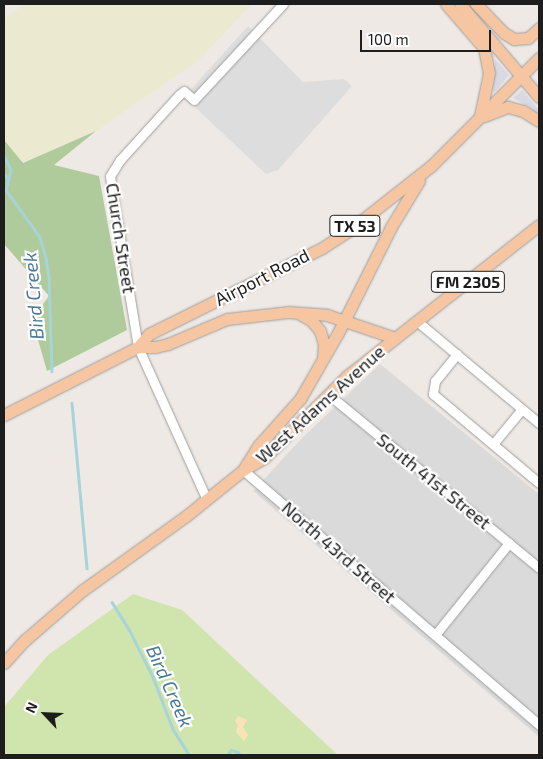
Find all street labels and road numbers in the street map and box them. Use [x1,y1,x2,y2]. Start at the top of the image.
street label: Church Street [102,181,140,295]
road number: TX 53 [329,212,381,240]
street label: Airport Road [211,244,313,310]
road number: FM 2305 [430,268,506,296]
street label: West Adams Avenue [251,340,389,468]
street label: South 41st Street [373,428,495,534]
street label: North 43rd Street [278,497,400,607]

